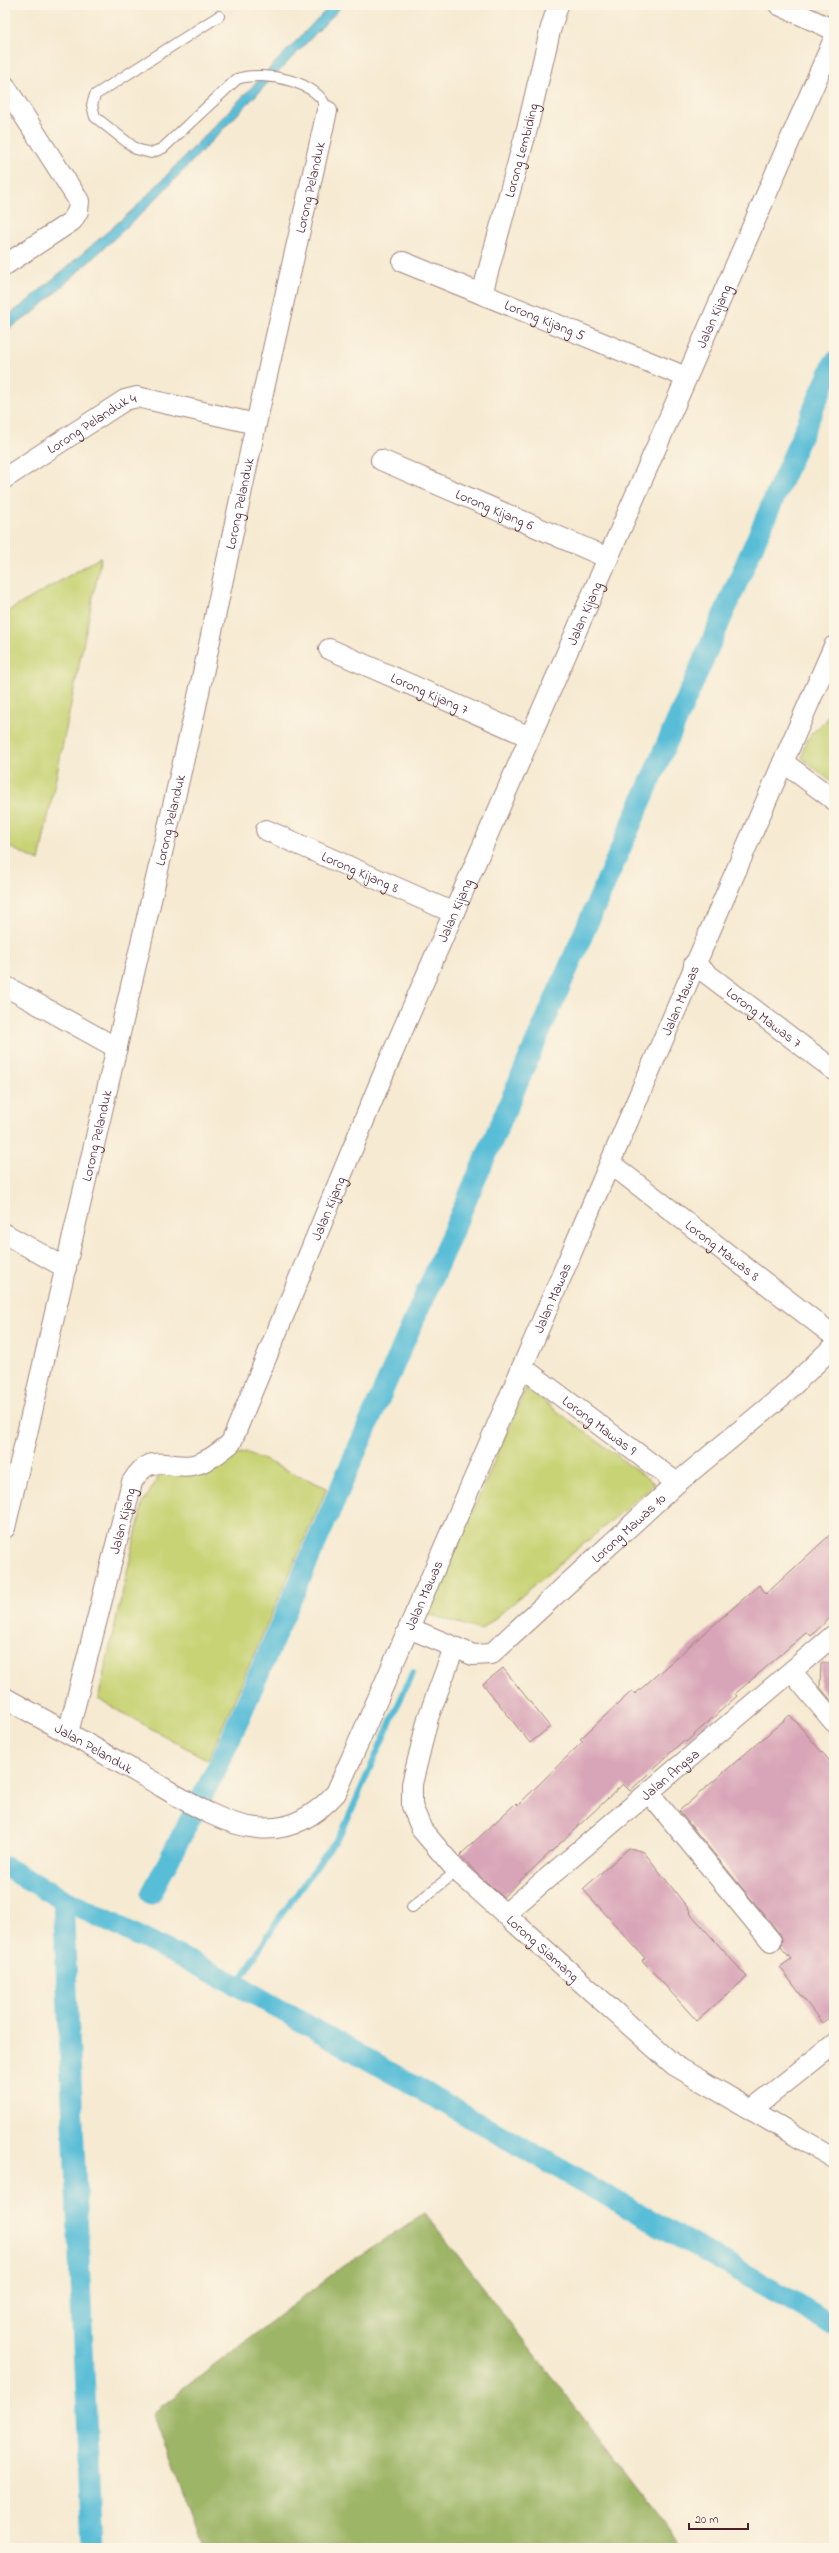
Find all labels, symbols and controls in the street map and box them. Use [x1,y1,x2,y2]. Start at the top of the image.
street label: Lorong Lembiding [500,101,546,200]
street label: Lorong Pelanduk [291,139,332,235]
street label: Jalan Kijang [692,281,739,352]
street label: Lorong Kijang 5 [501,295,588,347]
street label: Lorong Pelanduk 4 [43,389,139,460]
street label: Lorong Pelanduk [221,455,261,552]
street label: Lorong Kijang 6 [452,484,537,537]
street label: Jalan Kijang [562,579,610,649]
street label: Lorong Kijang 7 [387,668,472,721]
street label: Lorong Pelanduk [150,772,192,868]
street label: Lorong Kijang 8 [318,847,402,899]
street label: Jalan Kijang [433,876,480,946]
street label: Jalan Mawas [657,962,706,1039]
street label: Lorong Mawas 7 [721,983,806,1054]
street label: Lorong Pelanduk [77,1087,119,1184]
street label: Jalan Kijang [307,1174,353,1244]
street label: Lorong Mawas 8 [680,1216,764,1287]
street label: Jalan Mawas [529,1260,578,1337]
street label: Lorong Mawas 9 [557,1391,641,1462]
street label: Jalan Kijang [105,1486,143,1557]
street label: Lorong Mawas 10 [587,1489,671,1569]
street label: Jalan Mawas [400,1557,449,1634]
street label: Jalan Pelanduk [50,1719,137,1780]
street label: Jalan Angsa [637,1744,705,1807]
street label: Lorong Siamang [501,1911,583,1988]
scale bar [689,2505,748,2531]
text: 20 m [695,2511,718,2529]

